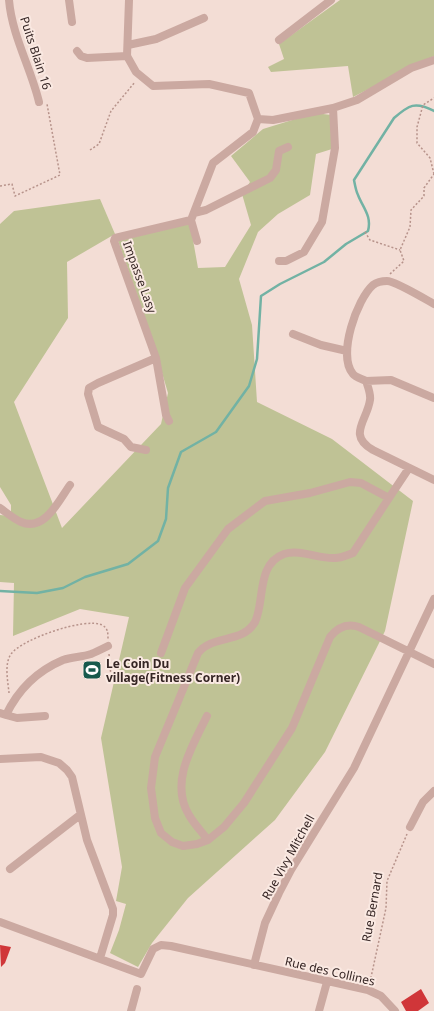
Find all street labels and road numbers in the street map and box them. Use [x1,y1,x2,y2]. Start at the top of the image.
street label: Puits Blain 16 [16,14,56,92]
street label: Impasse Lasy [119,239,161,316]
street label: Rue Vivy Mitchell [258,811,318,903]
street label: Rue Bernard [358,871,386,943]
street label: Rue des Collines [283,952,377,990]

